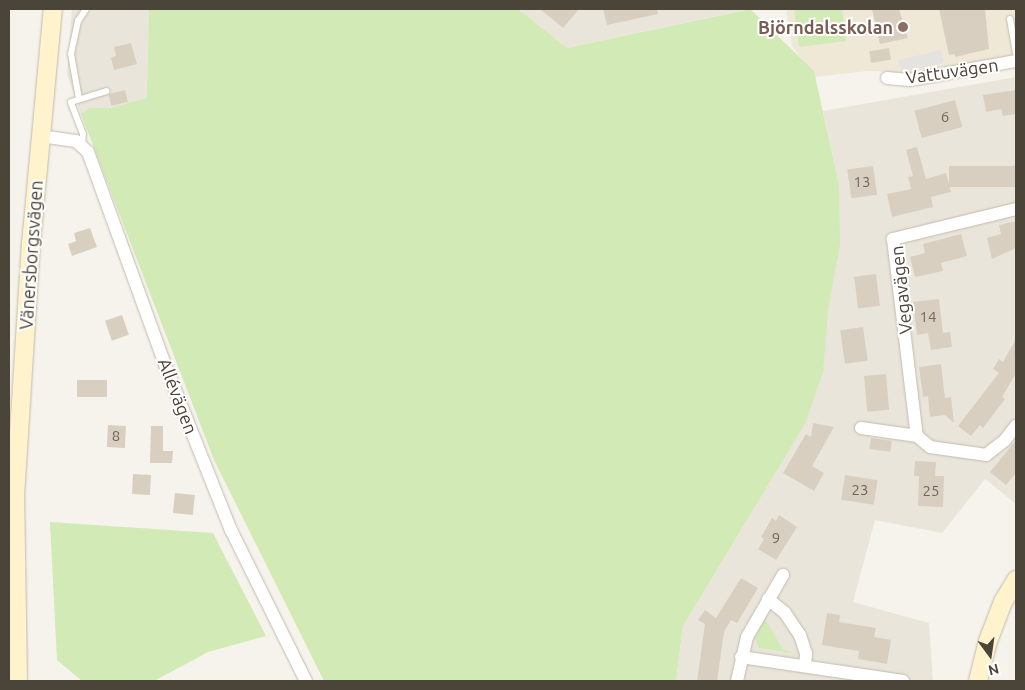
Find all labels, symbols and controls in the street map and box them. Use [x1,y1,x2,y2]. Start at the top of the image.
place label: Björndalsskolan [758,16,893,38]
marker: Björndalsskolan [897,21,909,33]
street label: Vattuvägen [904,54,1000,88]
house number: 6 [941,108,949,126]
house number: 13 [854,173,870,191]
street label: Vänersborgsvägen [15,180,47,330]
street label: Vegavägen [886,245,916,335]
house number: 14 [920,308,936,326]
street label: Allévägen [154,355,202,437]
house number: 8 [112,427,120,445]
house number: 23 [852,481,868,499]
house number: 25 [923,482,939,500]
house number: 9 [772,529,780,547]
north arrow [965,630,1015,680]
text: N [987,661,1001,679]

